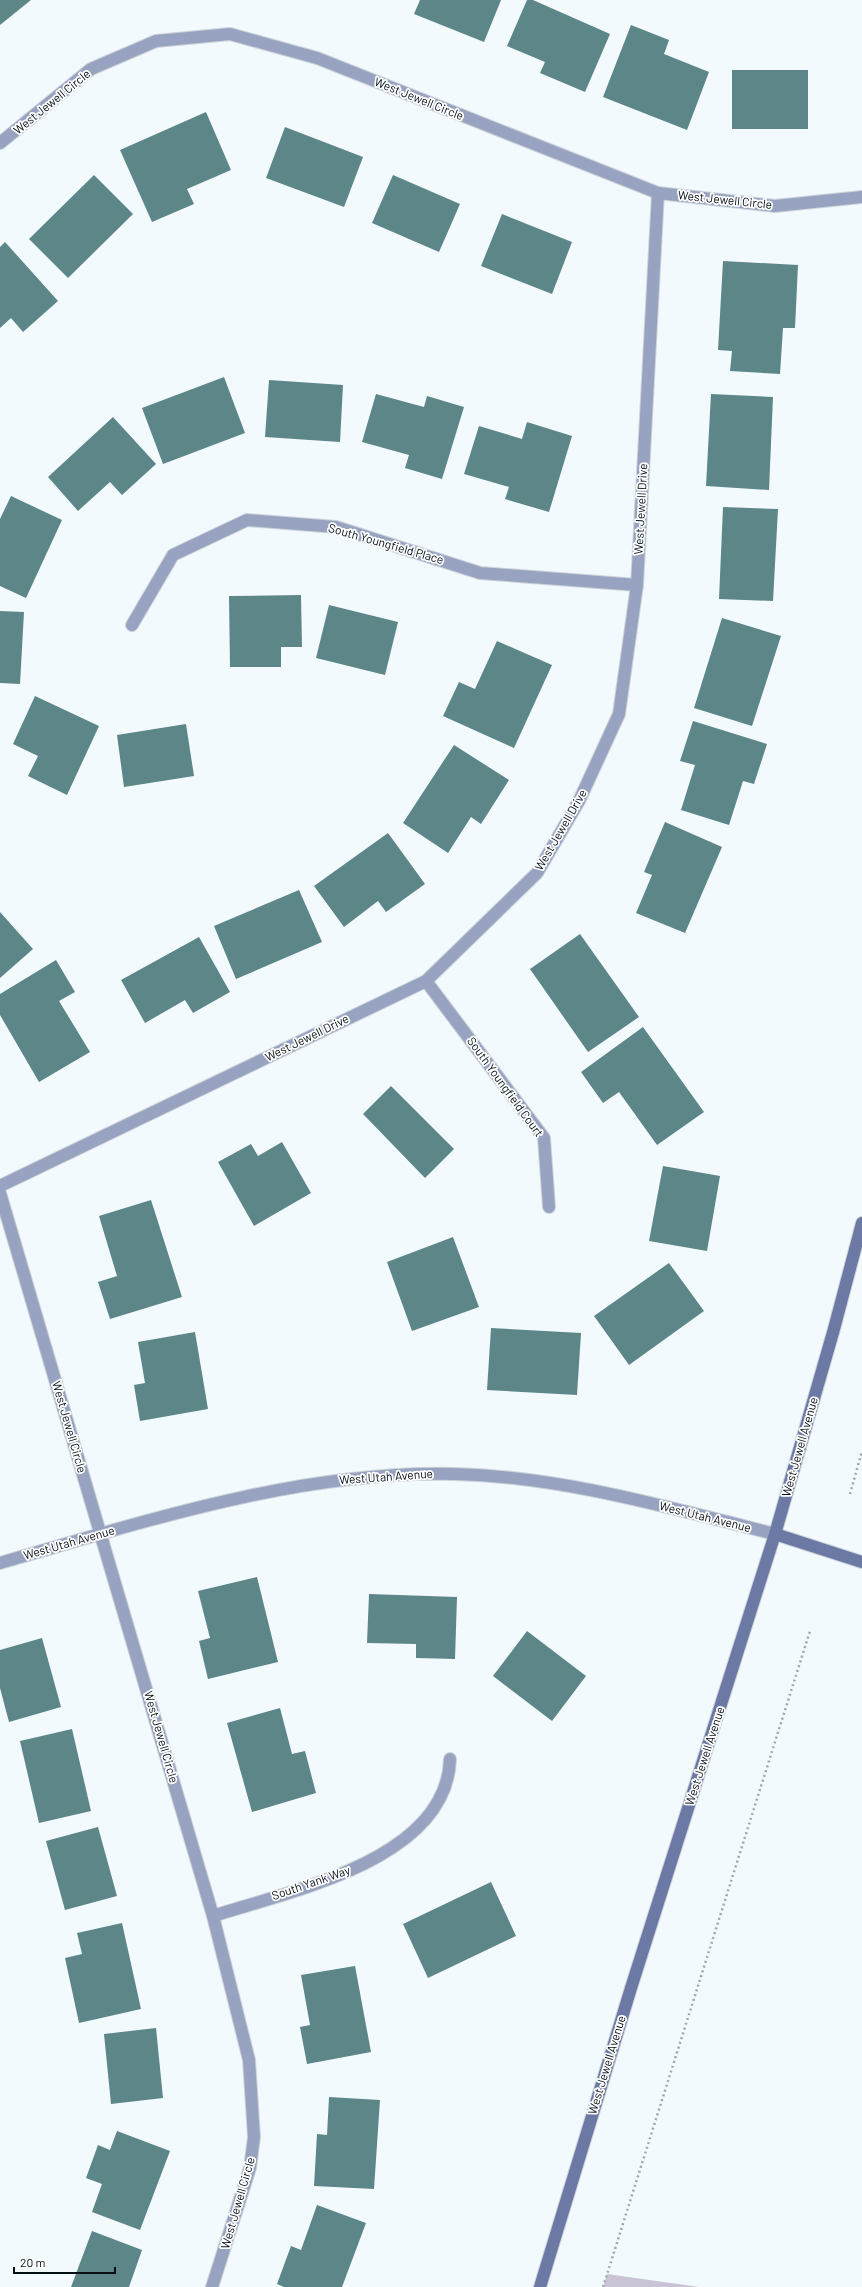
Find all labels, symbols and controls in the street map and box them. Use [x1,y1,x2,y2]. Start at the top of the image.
street label: West Jewell Circle [10,66,93,136]
street label: West Jewell Circle [373,74,466,122]
street label: West Jewell Circle [677,187,773,211]
street label: West Jewell Drive [631,463,649,555]
street label: South Youngfield Place [327,520,445,566]
street label: West Jewell Drive [531,786,589,873]
street label: West Jewell Drive [262,1011,351,1063]
street label: South Youngfield Court [465,1034,547,1139]
street label: West Jewell Circle [50,1379,90,1474]
street label: West Jewell Avenue [778,1395,820,1498]
street label: West Utah Avenue [339,1466,433,1486]
street label: West Utah Avenue [658,1498,753,1534]
street label: West Utah Avenue [22,1522,116,1562]
street label: West Jewell Circle [142,1689,182,1784]
street label: West Jewell Avenue [682,1705,727,1807]
street label: South Yank Way [270,1862,352,1902]
street label: West Jewell Avenue [584,2013,628,2116]
street label: West Jewell Circle [217,2155,257,2250]
scale bar [14,2249,115,2275]
text: 20 m [20,2255,46,2269]

